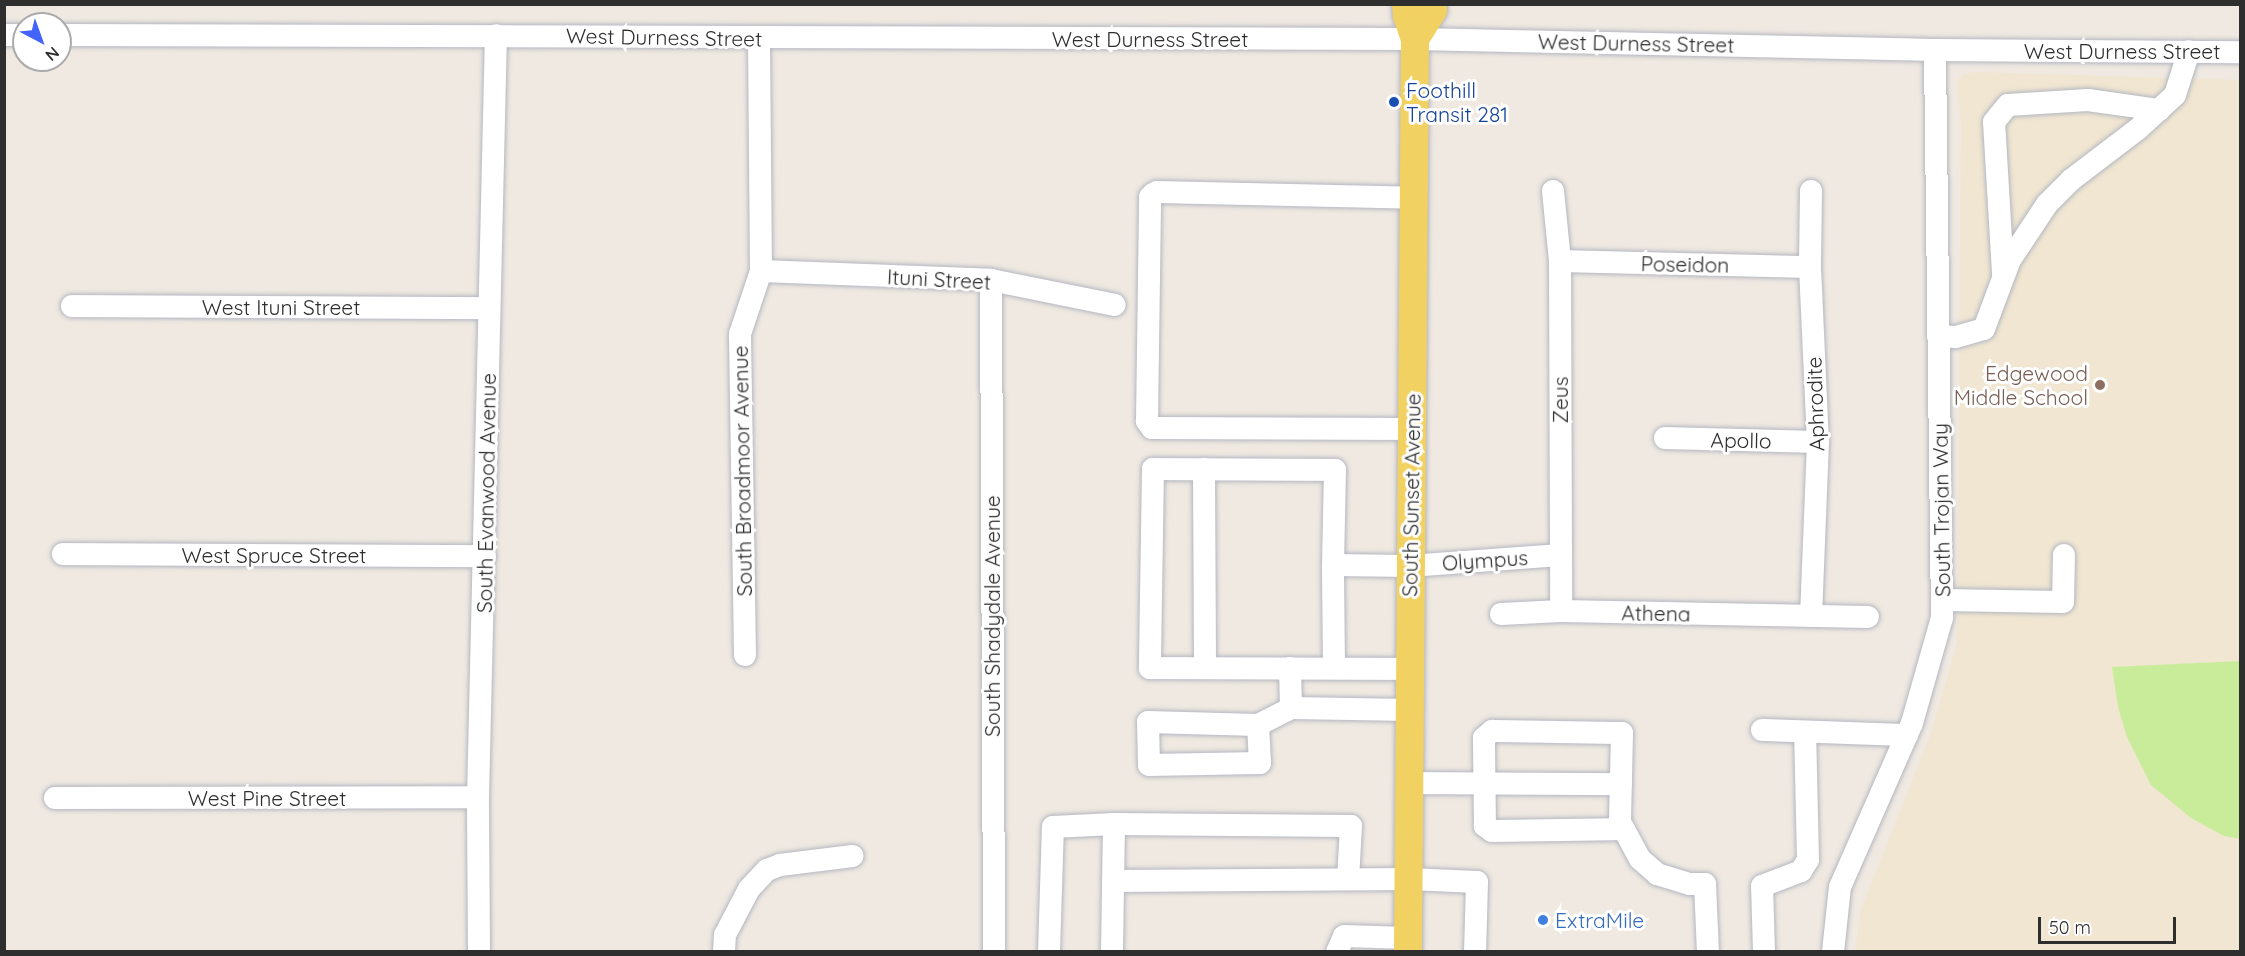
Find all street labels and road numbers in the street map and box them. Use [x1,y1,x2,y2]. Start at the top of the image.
street label: West Durness Street [566,23,762,51]
street label: West Durness Street [1052,26,1248,52]
street label: West Durness Street [1538,29,1734,57]
street label: West Durness Street [2024,38,2220,64]
street label: Poseidon [1640,251,1730,277]
street label: Ituni Street [886,264,992,294]
street label: West Ituni Street [202,294,360,320]
street label: South Broadmoor Avenue [727,345,757,597]
street label: Aphrodite [1801,356,1829,452]
street label: South Evanwood Avenue [471,373,501,613]
street label: Zeus [1547,376,1573,424]
street label: South Sunset Avenue [1397,393,1425,597]
street label: South Trojan Way [1927,423,1955,597]
street label: Apollo [1710,427,1772,453]
street label: South Shadydale Avenue [979,495,1005,737]
street label: West Spruce Street [182,542,366,568]
street label: Olympus [1441,544,1529,576]
street label: Athena [1621,600,1691,626]
street label: West Pine Street [188,785,346,811]

